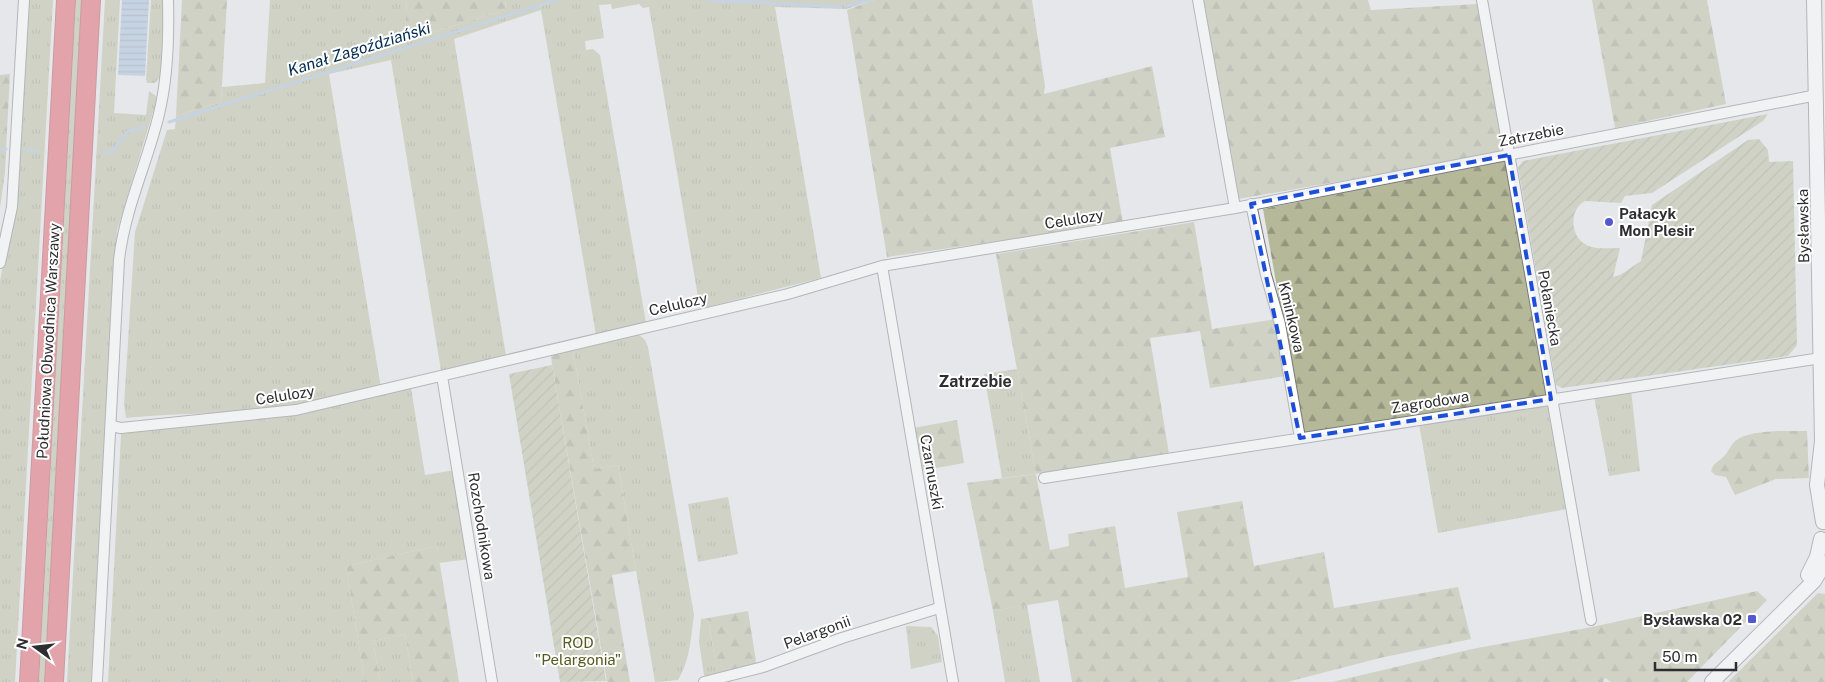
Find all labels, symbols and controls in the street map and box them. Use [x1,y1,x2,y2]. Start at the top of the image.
water label: Kanał Zagoździański [285,18,433,80]
street label: Zatrzebie [1497,120,1565,150]
street label: Bysławska [1794,189,1812,263]
place label: Pałacyk Mon Plesir [1619,205,1695,239]
street label: Celulozy [1043,206,1105,232]
marker: Pałacyk Mon Plesir [1603,216,1615,228]
street label: Południowa Obwodnica Warszawy [33,223,63,459]
street label: Połaniecka [1535,269,1565,347]
street label: Kminkowa [1276,280,1308,354]
street label: Celulozy [647,289,709,319]
district label: Zatrzebie [938,372,1012,391]
street label: Celulozy [254,382,316,408]
street label: Zagrodowa [1390,387,1470,417]
street label: Czarnuszki [917,433,947,511]
street label: Rozchodnikowa [465,471,499,581]
place label: Bysławska 02 [1643,611,1742,628]
street label: Pelargonii [781,612,853,652]
marker: Bysławska 02 [1746,613,1758,625]
north arrow [10,622,60,672]
park label: ROD "Pelargonia" [535,634,621,668]
text: N [13,636,32,651]
scale bar [1655,640,1736,672]
text: 50 m [1662,648,1697,665]

